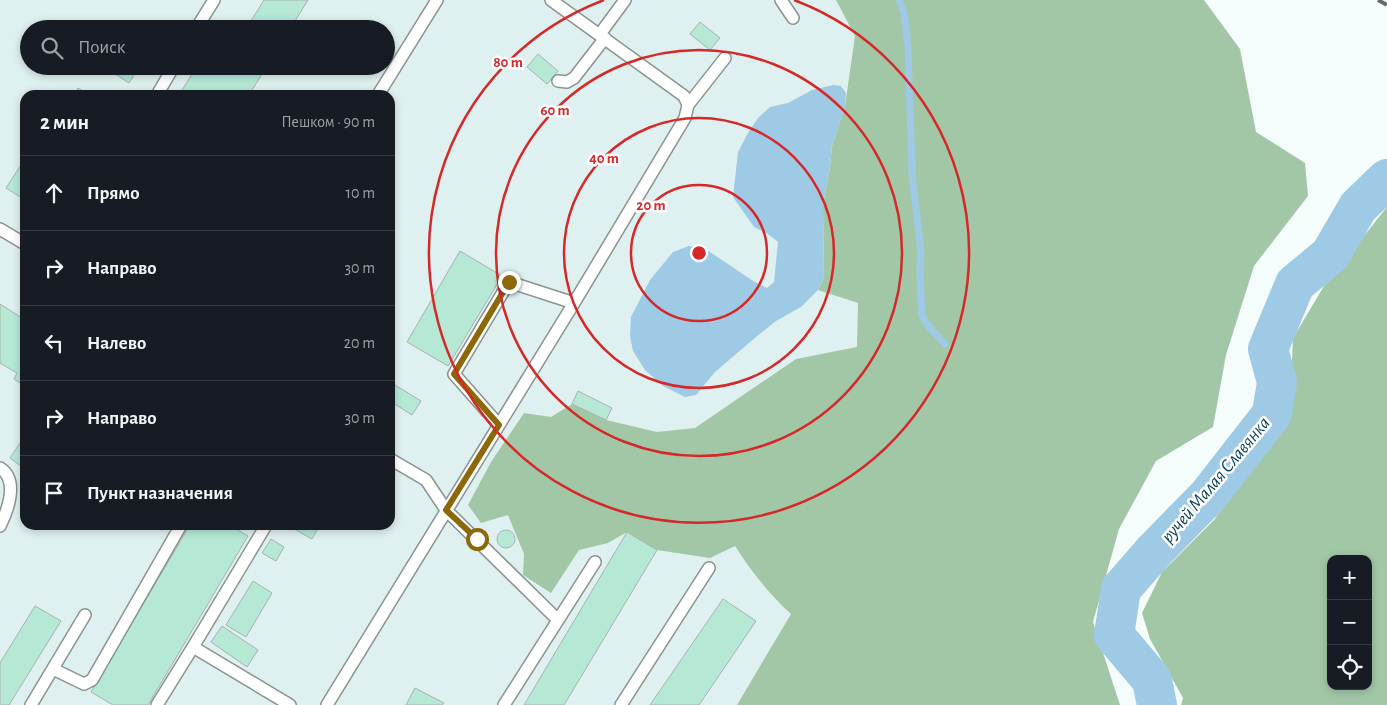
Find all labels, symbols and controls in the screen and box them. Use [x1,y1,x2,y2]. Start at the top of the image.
search box [20,20,395,75]
icon: search [38,34,66,62]
text: Поиск [78,38,125,57]
text: 80 m [493,55,523,70]
text: 60 m [540,103,570,118]
text: 2 мин [40,112,89,133]
text: Пешком · 90 m [281,114,375,130]
text: 40 m [589,151,619,166]
icon: ahead [40,179,68,207]
text: Прямо [87,184,140,203]
text: 10 m [346,185,375,201]
text: 20 m [636,198,666,213]
centre of rings [690,244,708,262]
icon: right [40,254,68,282]
text: Направо [87,259,157,278]
text: 30 m [345,260,375,276]
route end [498,271,521,294]
icon: left [40,329,68,357]
text: Налево [87,334,146,353]
text: 20 m [344,335,375,351]
icon: right [40,404,68,432]
text: Направо [87,409,157,428]
text: 30 m [345,410,375,426]
water label: ручей Малая Славянка [1158,414,1274,546]
icon: arrive [40,479,68,507]
text: Пункт назначения [87,484,233,503]
route start [466,528,489,551]
map controls [1327,555,1372,690]
button: + [1327,555,1372,600]
button: − [1327,600,1372,645]
button: locate [1327,645,1372,690]

